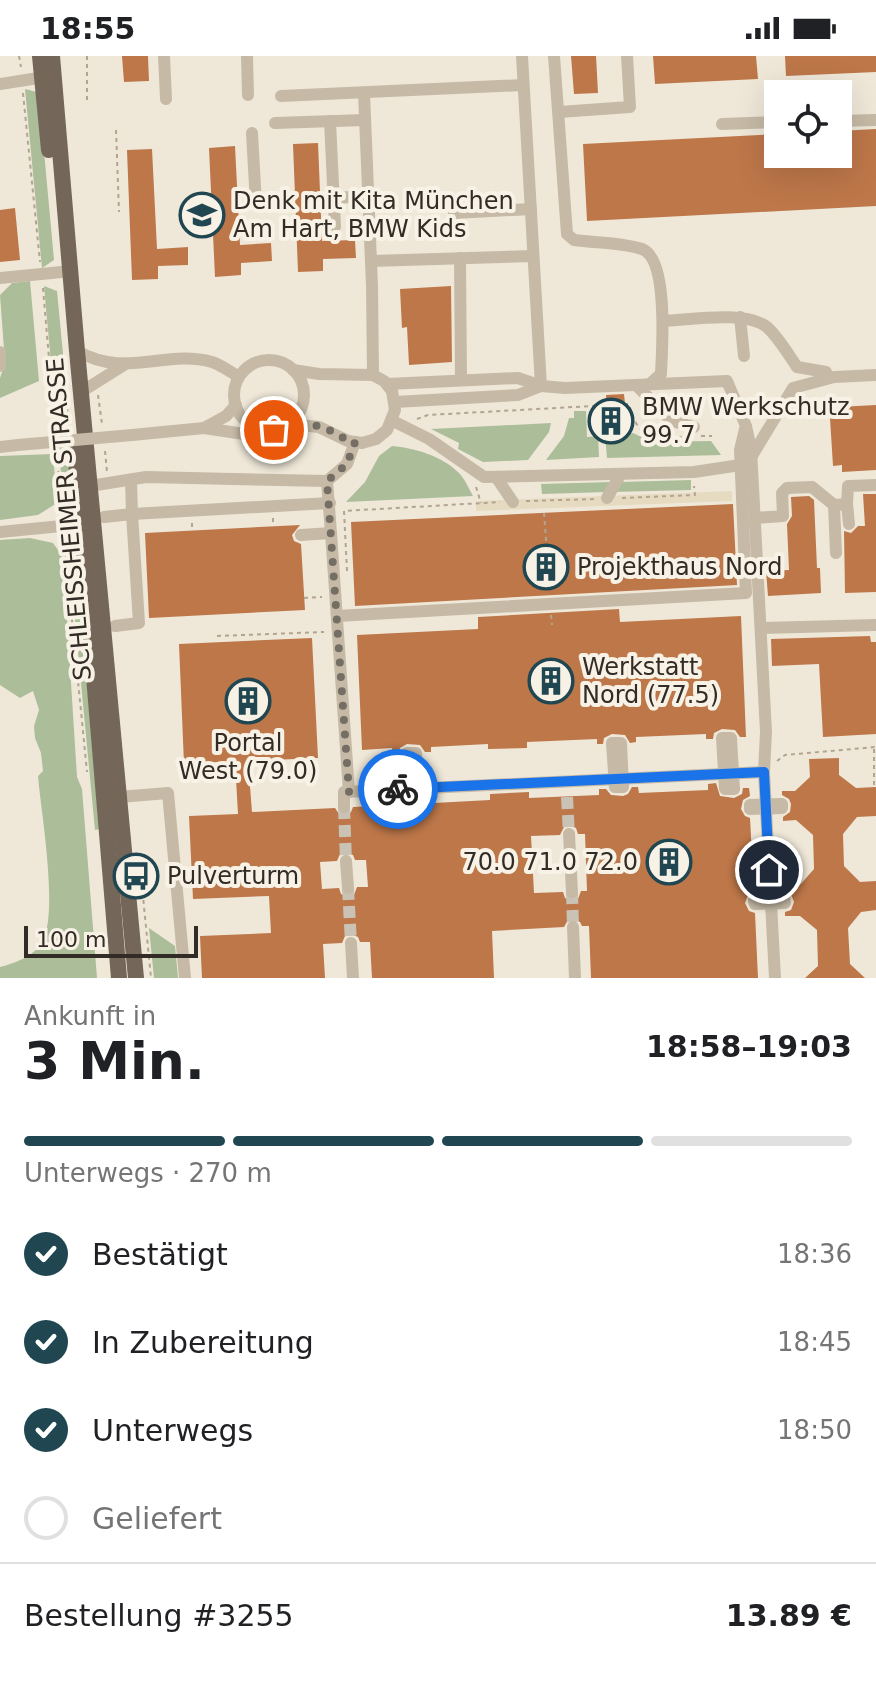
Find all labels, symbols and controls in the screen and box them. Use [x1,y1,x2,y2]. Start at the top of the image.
text: 18:55 [40,11,136,46]
map controls [764,80,852,168]
button: locate [764,80,852,168]
place label: Denk mit Kita München Am Hart, BMW Kids [233,187,514,243]
school or university icon: Denk mit Kita München Am Hart, BMW Kids [178,191,226,239]
street label: SCHLEISSHEIMER STRASSE [41,356,97,682]
place label: BMW Werkschutz 99.7 [642,393,850,449]
pin [240,396,308,464]
building icon: BMW Werkschutz 99.7 [587,397,635,445]
icon: bag [252,408,296,452]
building icon: Projekthaus Nord [522,543,570,591]
place label: Projekthaus Nord [577,553,782,581]
place label: Werkstatt Nord (77.5) [582,653,719,709]
building icon: Werkstatt Nord (77.5) [527,657,575,705]
building icon: Portal West (79.0) [224,677,272,725]
place label: Portal West (79.0) [179,729,317,785]
courier [358,749,438,829]
icon: bike [376,767,420,811]
pin [735,836,803,904]
building icon: 70.0 71.0 72.0 [645,838,693,886]
place label: 70.0 71.0 72.0 [462,848,638,876]
icon: home [747,848,791,892]
bus stop icon: Pulverturm [112,852,160,900]
place label: Pulverturm [167,862,299,890]
scale bar [24,922,198,958]
text: 100 m [36,927,106,952]
text: Ankunft in [24,1001,156,1031]
text: 18:58–19:03 [646,1029,852,1064]
text: 3 Min. [24,1031,205,1091]
text: Unterwegs · 270 m [24,1158,272,1188]
icon: check [24,1232,68,1276]
text: Bestätigt [92,1237,228,1272]
text: 18:36 [777,1239,852,1269]
icon: check [24,1320,68,1364]
text: In Zubereitung [92,1325,314,1360]
text: 18:45 [777,1327,852,1357]
icon: check [24,1408,68,1452]
text: Unterwegs [92,1413,253,1448]
text: 18:50 [777,1415,852,1445]
text: Geliefert [92,1501,222,1536]
text: Bestellung #3255 [24,1598,294,1633]
text: 13.89 € [726,1598,852,1633]

